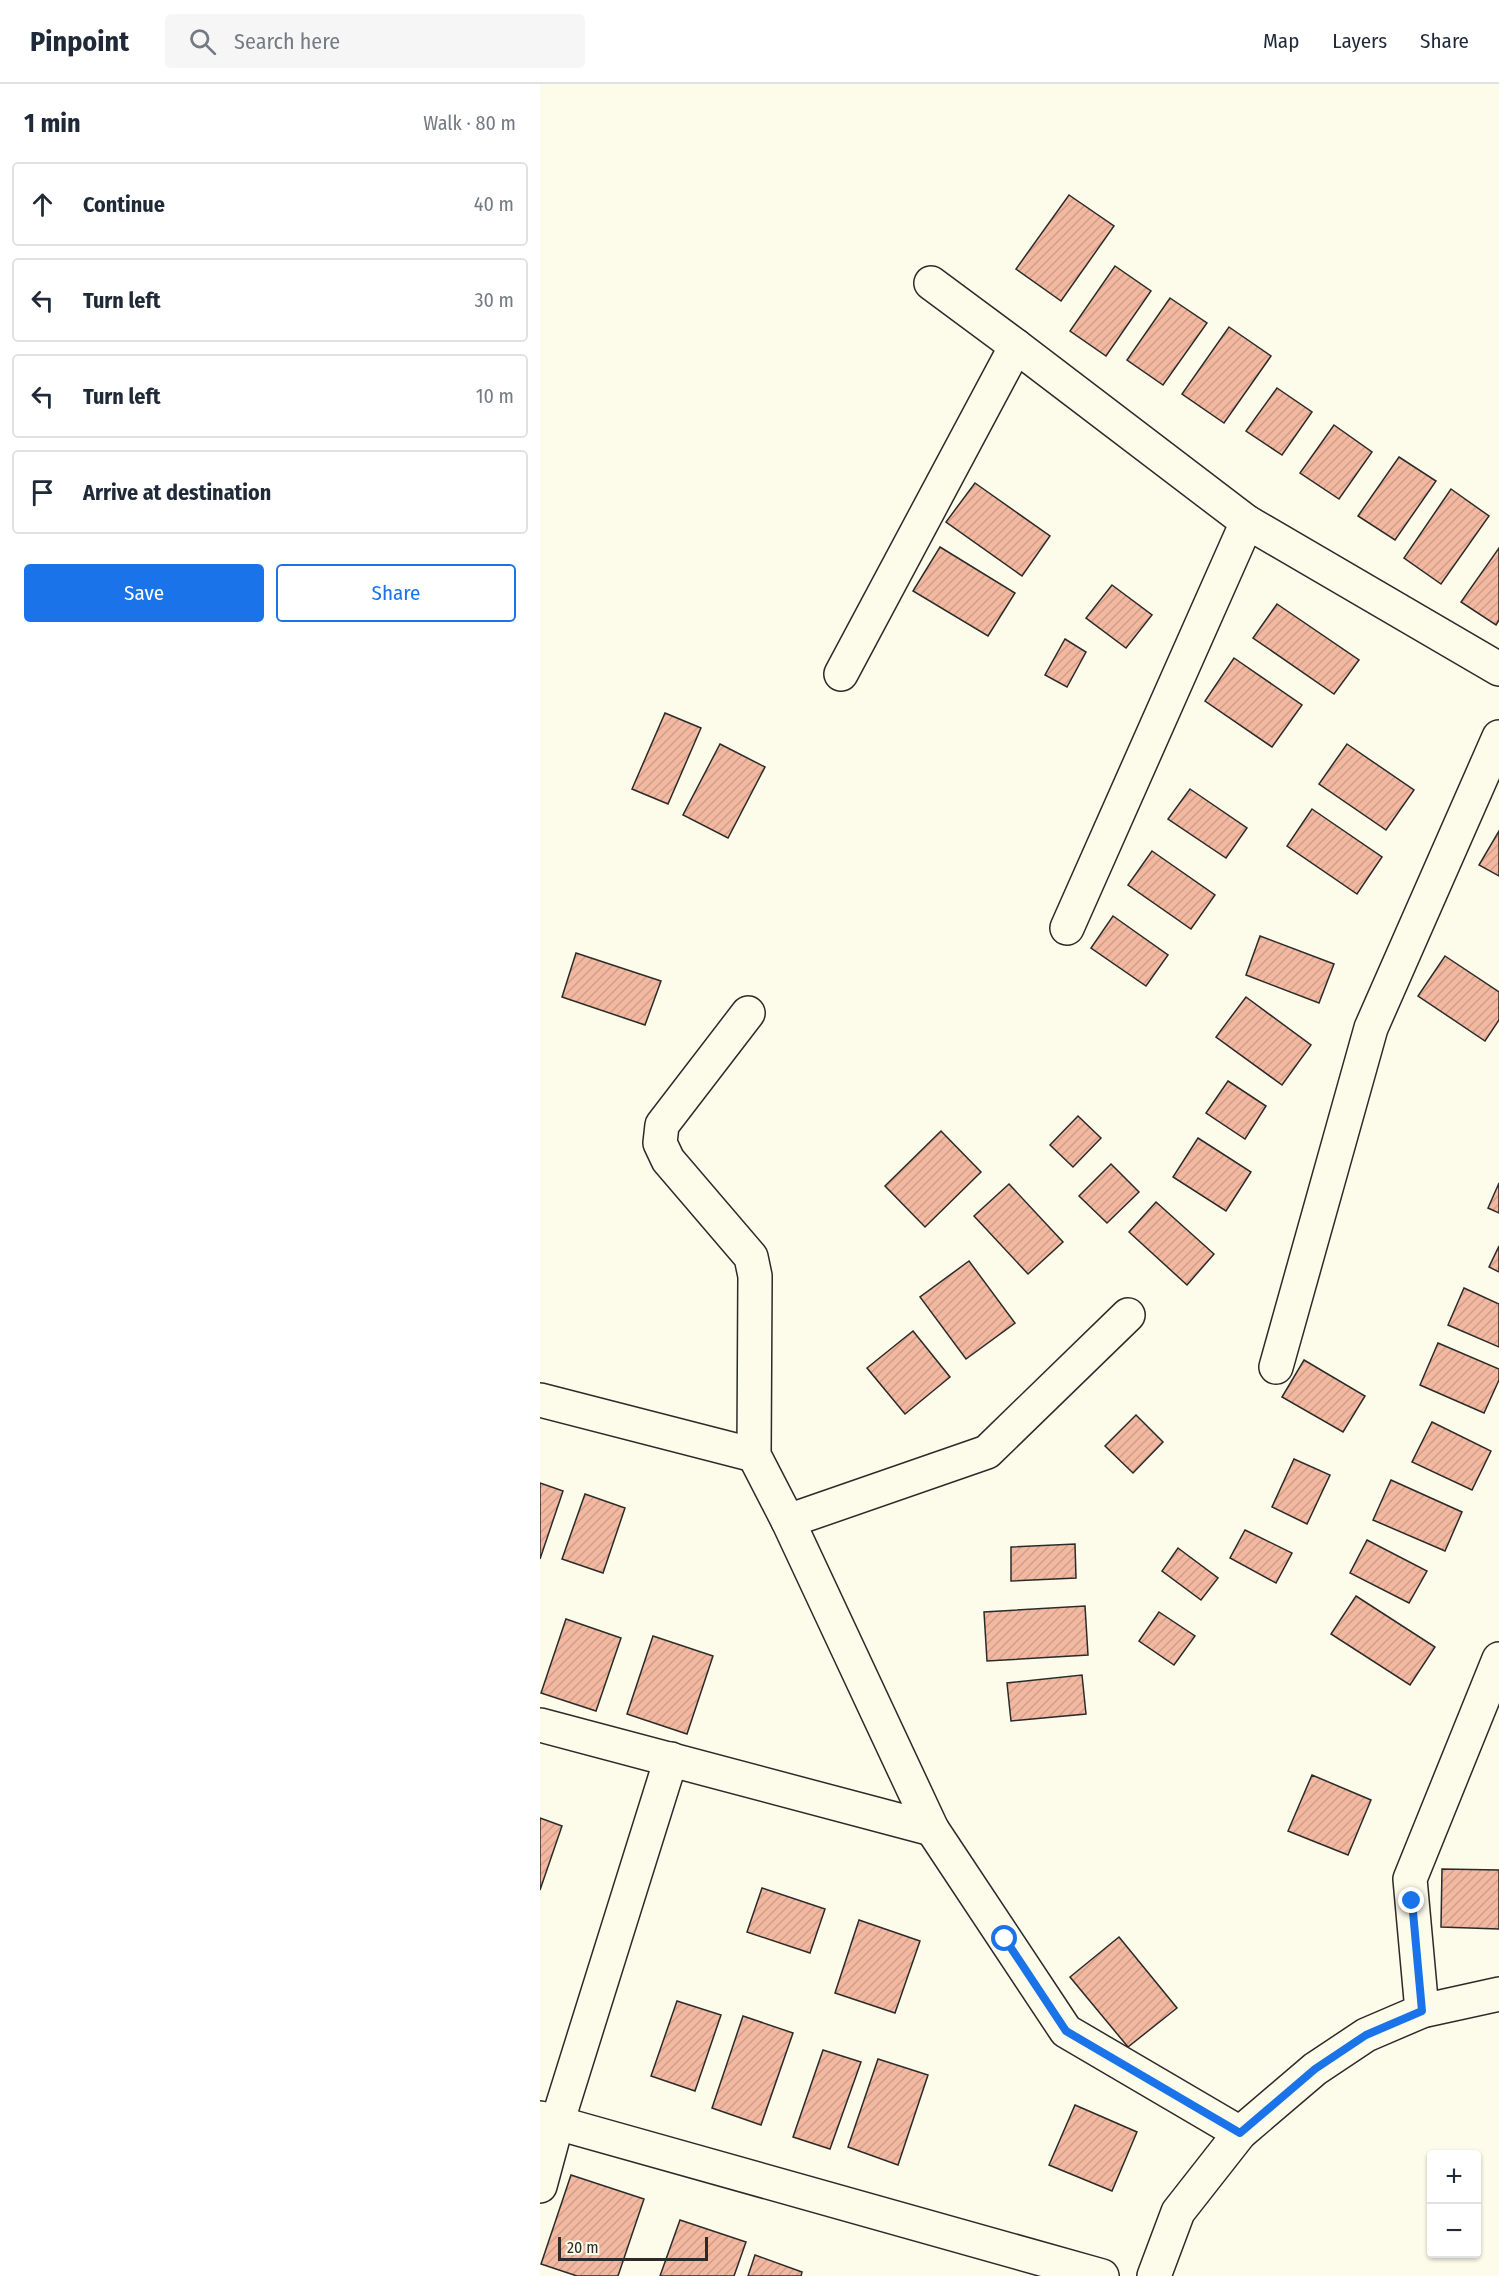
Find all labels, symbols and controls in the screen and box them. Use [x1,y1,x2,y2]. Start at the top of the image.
search box [165,14,585,68]
text: Pinpoint [30,25,129,58]
icon: search [186,25,219,58]
text: Search here [234,28,340,55]
text: Map [1263,28,1299,54]
text: Layers [1332,28,1387,54]
text: Share [1420,28,1469,54]
text: 1 min [24,108,81,139]
text: Walk · 80 m [423,111,516,135]
icon: ahead [26,188,59,221]
text: Continue [83,191,165,218]
text: 40 m [474,192,514,216]
icon: left [26,284,59,317]
text: Turn left [83,287,161,314]
text: 30 m [474,288,514,312]
icon: left [26,380,59,413]
text: Turn left [83,383,161,410]
text: 10 m [476,384,514,408]
icon: arrive [26,476,59,509]
text: Arrive at destination [83,479,271,506]
button: Save [24,564,264,622]
button: Share [276,564,516,622]
route end [1398,1887,1424,1913]
route start [991,1925,1017,1951]
map controls [1427,2150,1481,2258]
button: + [1427,2150,1481,2204]
button: − [1427,2204,1481,2258]
scale bar [558,2234,708,2262]
text: 20 m [567,2238,598,2257]

